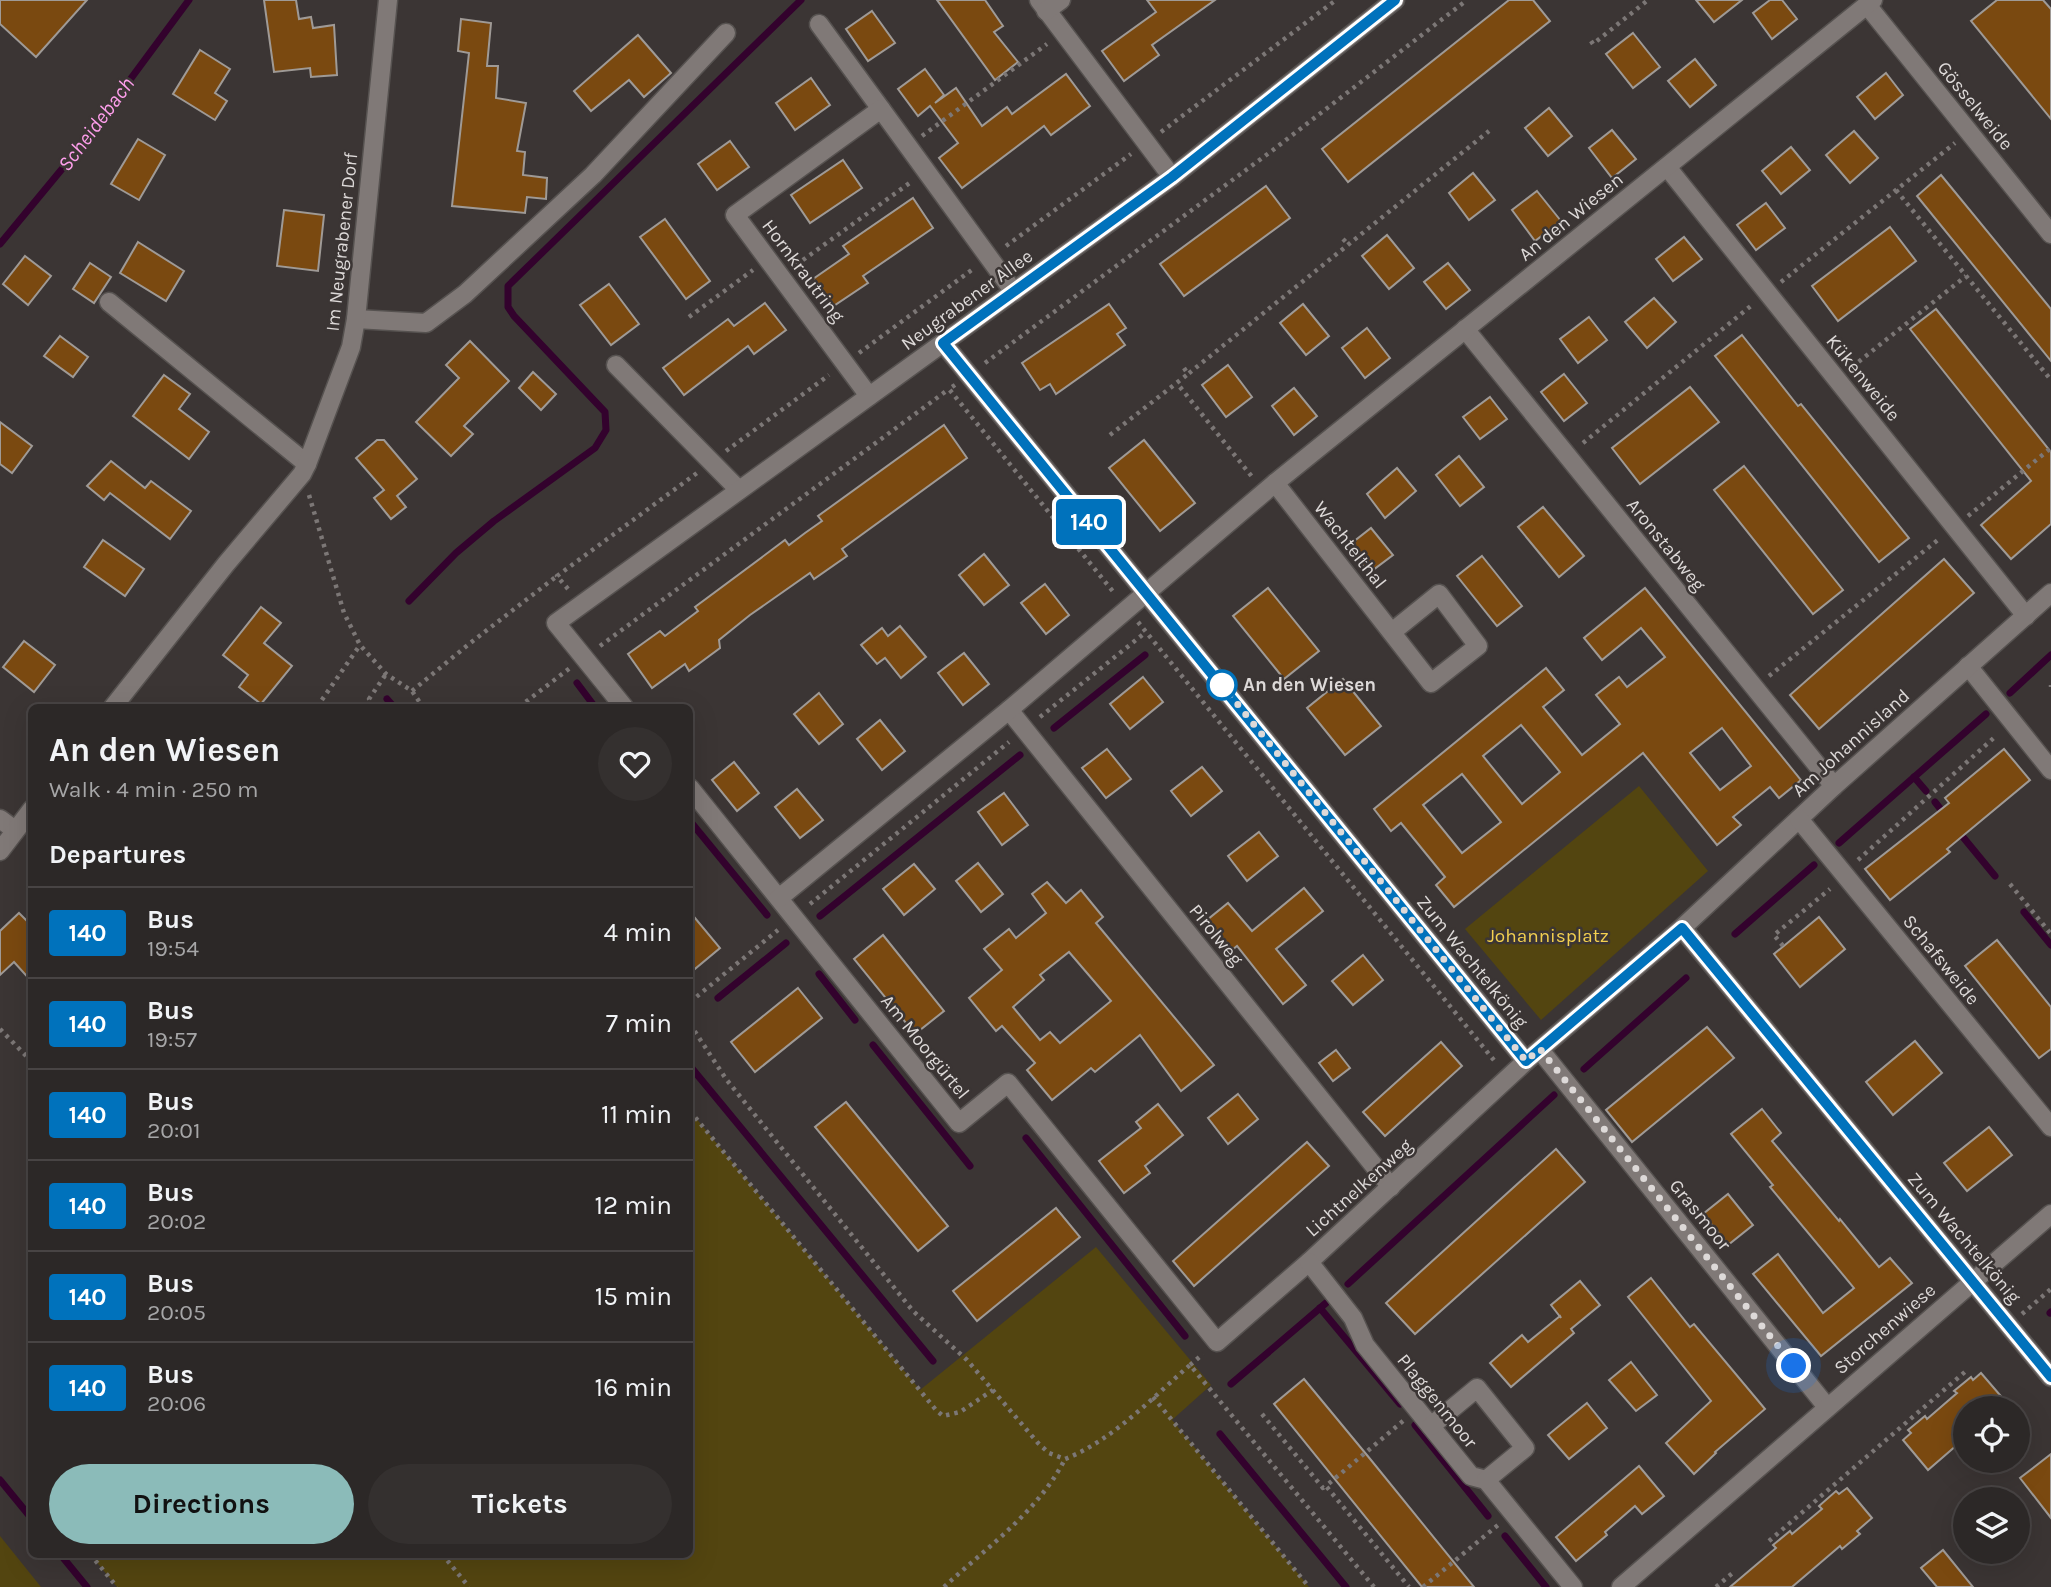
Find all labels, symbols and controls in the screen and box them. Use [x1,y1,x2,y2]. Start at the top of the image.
street label: Gösselweide [1933,57,2017,155]
water label: Scheidebach [53,72,139,176]
street label: Im Neugrabener Dorf [322,151,362,333]
street label: An den Wiesen [1515,168,1627,266]
street label: Hornkrautring [757,215,849,327]
street label: Neugrabener Allee [897,245,1037,355]
street label: Kükenweide [1821,330,1905,426]
street label: Aronstabweg [1622,494,1710,596]
street label: Wachtelthal [1309,497,1391,593]
line badge: 140 [1049,499,1129,545]
text: 140 [1070,508,1108,536]
marker: An den Wiesen [1207,670,1237,700]
place label: An den Wiesen [1243,674,1376,696]
street label: Am Johannisland [1788,685,1914,801]
button: heart [598,727,672,801]
text: An den Wiesen [49,731,280,769]
text: Walk · 4 min · 250 m [49,776,258,803]
text: Departures [49,839,186,870]
street label: Zum Wachtelkönig [1412,891,1532,1033]
street label: Pirolweg [1184,900,1248,971]
text: Bus [147,904,194,935]
street label: Schafsweide [1898,911,1984,1009]
text: 4 min [604,917,672,948]
text: 140 [68,919,107,947]
park label: Johannisplatz [1487,925,1609,947]
text: 19:54 [147,935,199,962]
street label: Am Moorgürtel [876,990,974,1104]
text: Bus [147,995,194,1026]
text: 7 min [606,1008,672,1039]
text: 140 [68,1010,107,1038]
text: 19:57 [147,1026,197,1053]
text: Bus [147,1086,194,1117]
text: 11 min [601,1099,672,1130]
text: 140 [68,1101,107,1129]
text: 20:01 [147,1117,201,1144]
street label: Lichtnelkenweg [1301,1134,1417,1242]
street label: Zum Wachtelkönig [1903,1168,2025,1308]
street label: Grasmoor [1665,1175,1735,1255]
text: Bus [147,1177,194,1208]
text: 12 min [594,1190,672,1221]
text: 140 [68,1192,107,1220]
text: 20:02 [147,1208,206,1235]
text: Bus [147,1268,194,1299]
street label: Storchenwiese [1830,1279,1940,1379]
text: 15 min [595,1281,672,1312]
text: 140 [68,1283,107,1311]
text: 20:05 [147,1299,206,1326]
your location [1776,1348,1811,1383]
street label: Plaggenmoor [1392,1350,1482,1452]
text: Bus [147,1359,194,1390]
text: 16 min [595,1372,672,1403]
text: 140 [68,1374,107,1402]
text: 20:06 [147,1390,206,1417]
map controls [1953,1396,2030,1564]
button: locate [1953,1396,2030,1473]
button: Directions [49,1464,354,1544]
button: Tickets [368,1464,672,1544]
button: layers [1953,1487,2030,1564]

